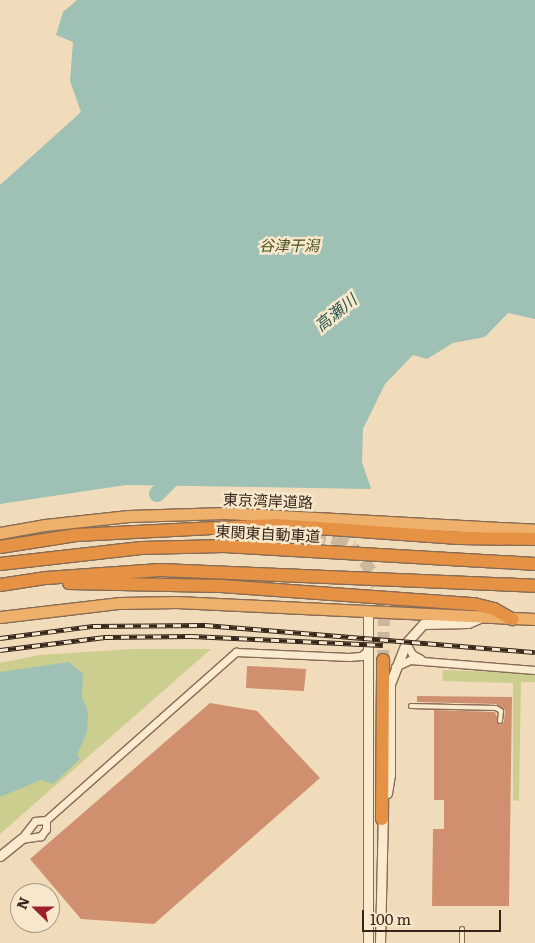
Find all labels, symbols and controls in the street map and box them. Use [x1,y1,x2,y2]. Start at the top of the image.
park label: 谷津干潟 [259,236,319,254]
water label: 高瀬川 [310,289,360,335]
street label: 東京湾岸道路 [223,489,313,511]
street label: 東関東自動車道 [215,521,321,545]
north arrow [10,883,60,933]
text: N [11,894,33,912]
scale bar [365,900,504,932]
text: 100 m [370,907,411,930]

